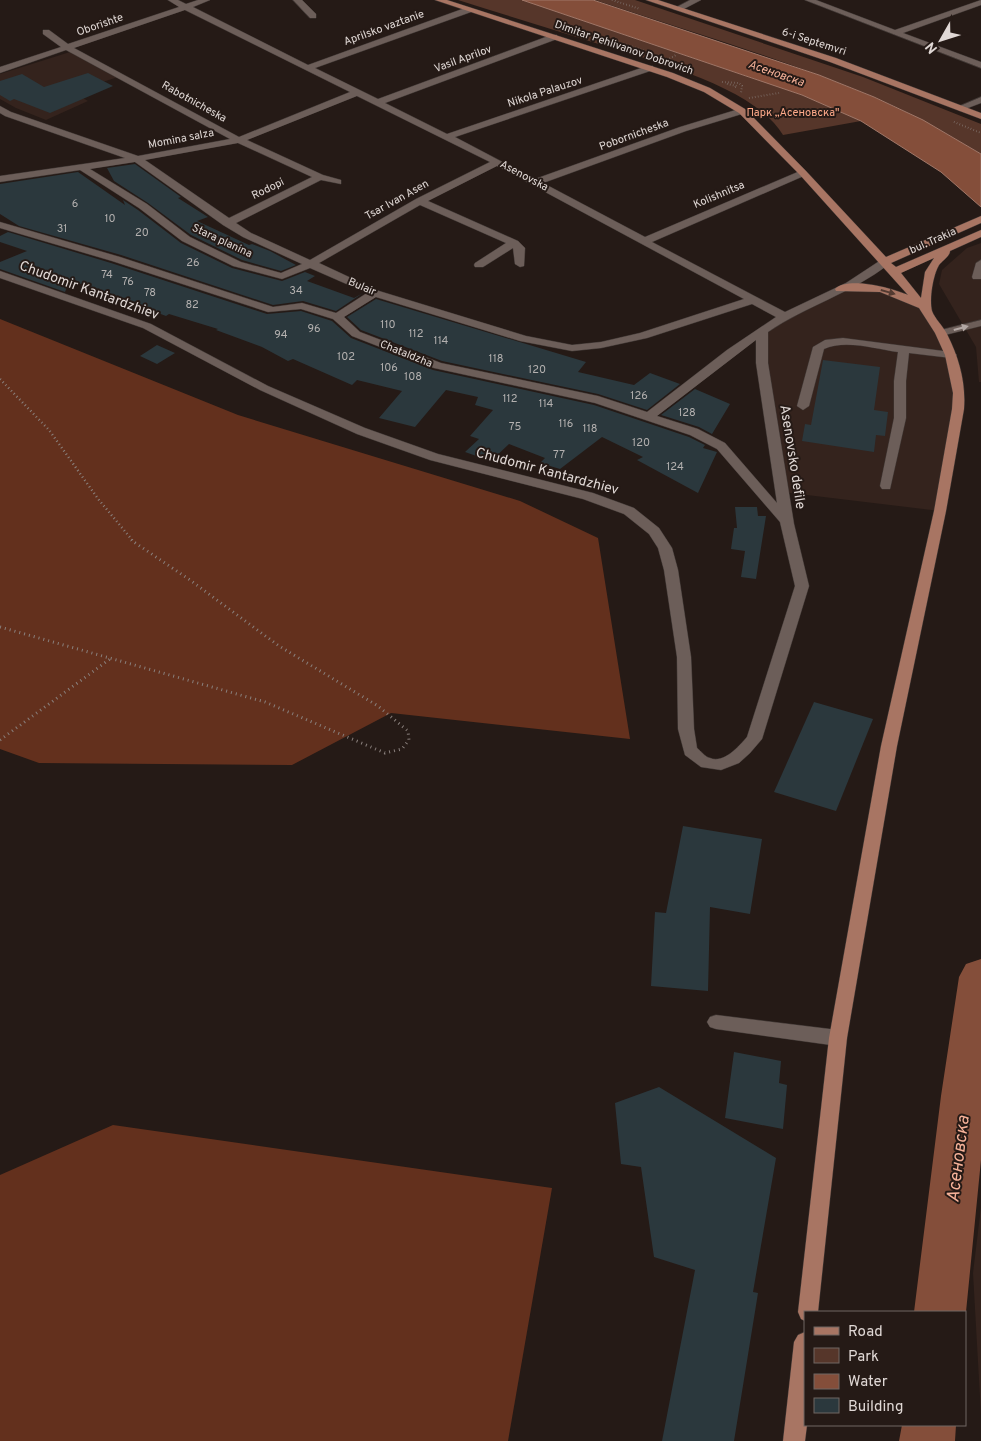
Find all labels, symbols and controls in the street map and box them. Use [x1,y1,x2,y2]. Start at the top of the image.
street label: Aprilsko vaztanie [342,7,426,49]
street label: Oborishte [75,10,125,40]
north arrow [916,15,966,65]
street label: Dimitar Pehlivanov Dobrovich [553,18,695,78]
street label: 6-i Septemvri [780,25,848,59]
text: N [922,38,942,56]
street label: Vasil Aprilov [432,42,494,76]
water label: Асеновска [746,57,807,91]
street label: Nikola Palauzov [506,73,585,111]
street label: Rabotnicheska [159,78,229,126]
park label: Парк „Асеновска" [747,106,839,120]
street label: Pobornicheska [597,116,671,154]
street label: Momina salza [147,126,215,152]
street label: Asenovska [497,157,551,195]
street label: Rodopi [249,175,287,203]
street label: Tsar Ivan Asen [363,177,431,223]
street label: Kolishnitsa [691,178,747,212]
house number: 6 [72,197,78,211]
house number: 10 [104,212,116,226]
street label: Stara planina [190,221,255,261]
house number: 31 [57,222,67,236]
street label: bul. Trakia [907,224,959,257]
house number: 20 [135,226,149,240]
house number: 26 [186,256,200,270]
street label: Chudomir Kantardzhiev [17,258,161,324]
house number: 74 [101,268,113,282]
house number: 76 [122,275,134,289]
street label: Bulair [346,275,379,299]
house number: 34 [289,284,303,298]
house number: 78 [144,286,156,300]
one-way arrow [880,288,895,296]
house number: 82 [185,298,199,312]
house number: 110 [380,318,396,332]
house number: 96 [307,322,321,336]
one-way arrow [954,324,969,332]
house number: 112 [409,327,423,341]
house number: 94 [274,328,288,342]
house number: 114 [434,334,449,348]
street label: Chataldzha [378,337,435,371]
house number: 102 [337,350,355,364]
house number: 118 [489,352,503,366]
house number: 106 [380,361,398,375]
house number: 120 [528,363,546,377]
house number: 108 [404,370,422,384]
house number: 126 [630,389,648,403]
house number: 112 [503,392,517,406]
house number: 114 [539,397,554,411]
street label: Asenovsko defile [775,404,809,510]
house number: 128 [678,406,696,420]
house number: 116 [559,417,573,431]
house number: 75 [509,420,521,434]
house number: 118 [583,422,597,436]
house number: 120 [632,436,650,450]
street label: Chudomir Kantardzhiev [474,445,620,499]
house number: 77 [553,448,565,462]
house number: 124 [666,460,684,474]
water label: Асеновска [942,1114,976,1204]
legend [804,1311,966,1426]
text: Road [848,1323,883,1342]
text: Park [848,1348,879,1367]
text: Water [848,1373,888,1392]
text: Building [848,1398,903,1417]

